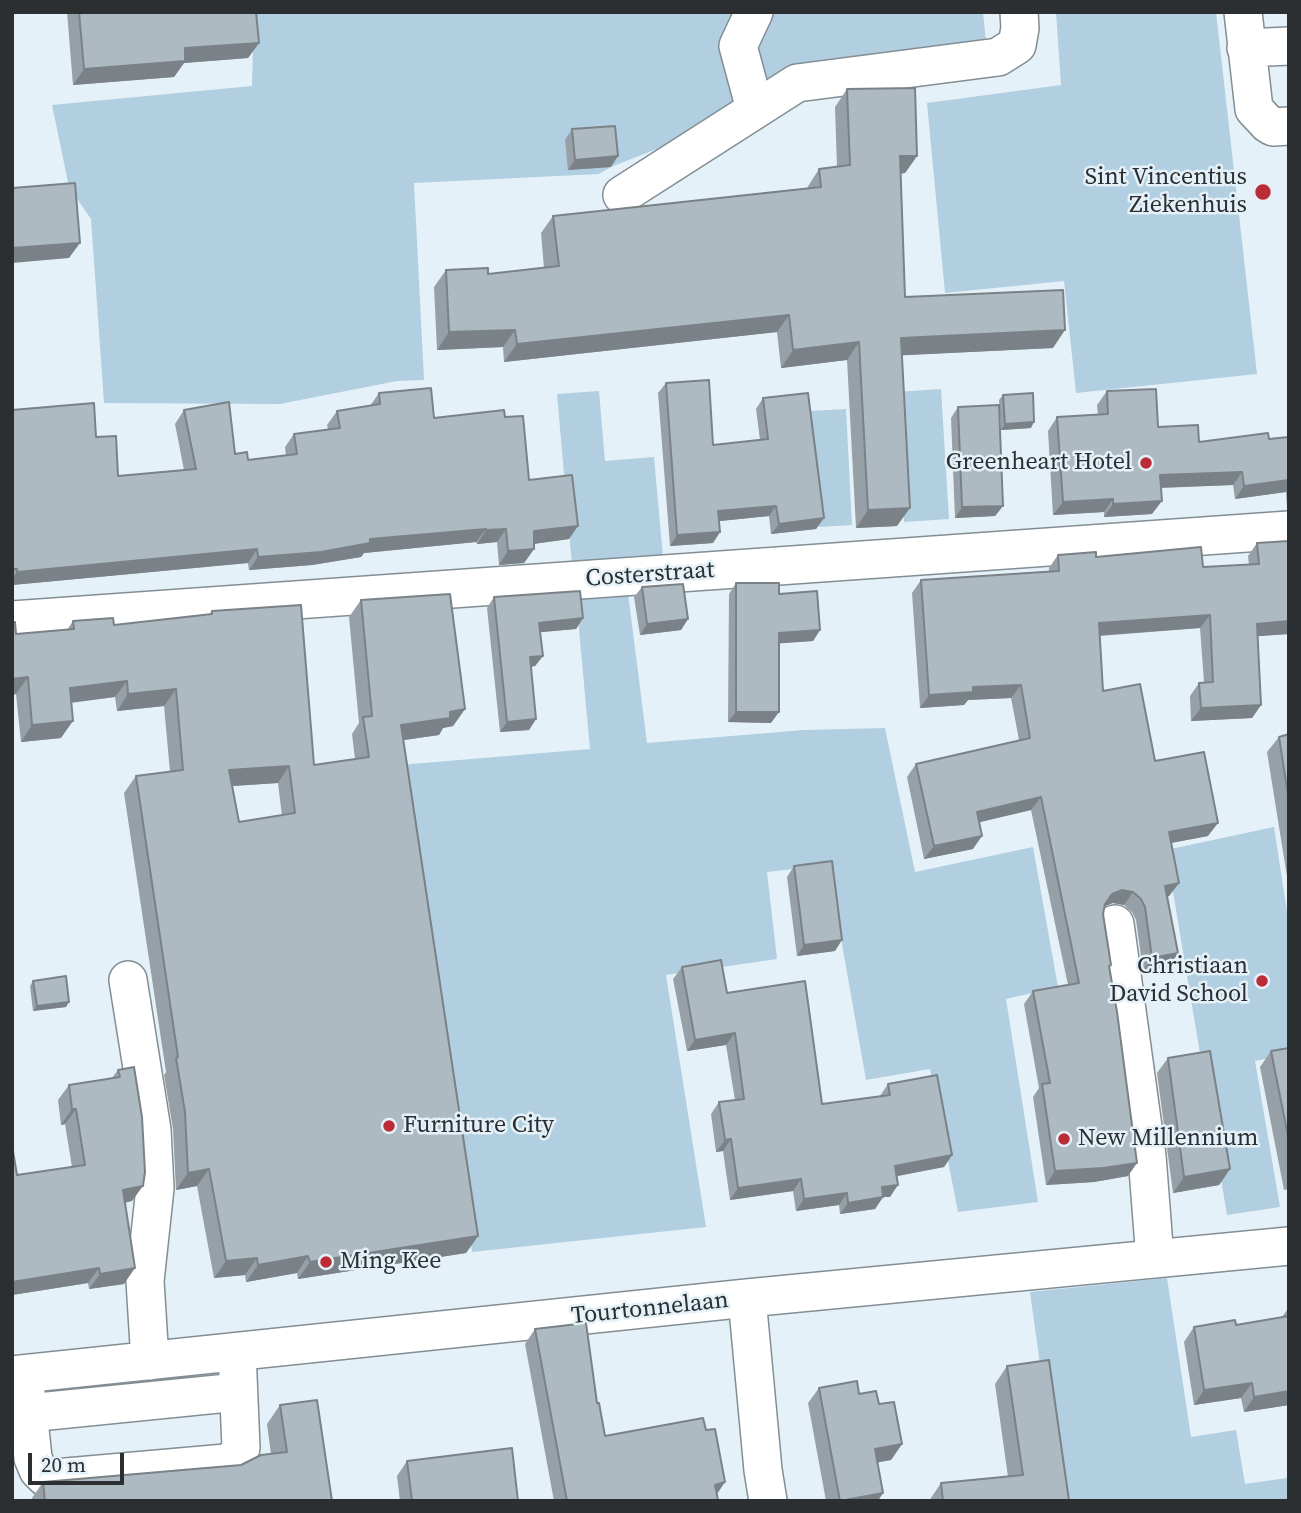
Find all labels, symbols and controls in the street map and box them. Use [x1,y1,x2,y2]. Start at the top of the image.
place label: Sint Vincentius Ziekenhuis [1085,164,1247,220]
marker: Sint Vincentius Ziekenhuis [1253,182,1273,202]
place label: Greenheart Hotel [946,449,1132,477]
marker: Greenheart Hotel [1138,455,1154,471]
street label: Costerstraat [585,556,715,594]
place label: Christiaan David School [1109,953,1248,1009]
marker: Christiaan David School [1254,973,1270,989]
place label: Furniture City [403,1112,554,1140]
marker: Furniture City [381,1118,397,1134]
place label: New Millennium [1078,1125,1258,1153]
marker: New Millennium [1056,1131,1072,1147]
place label: Ming Kee [340,1248,441,1276]
marker: Ming Kee [318,1254,334,1270]
street label: Tourtonnelaan [570,1286,730,1332]
scale bar [32,1440,128,1484]
text: 20 m [41,1450,86,1479]

